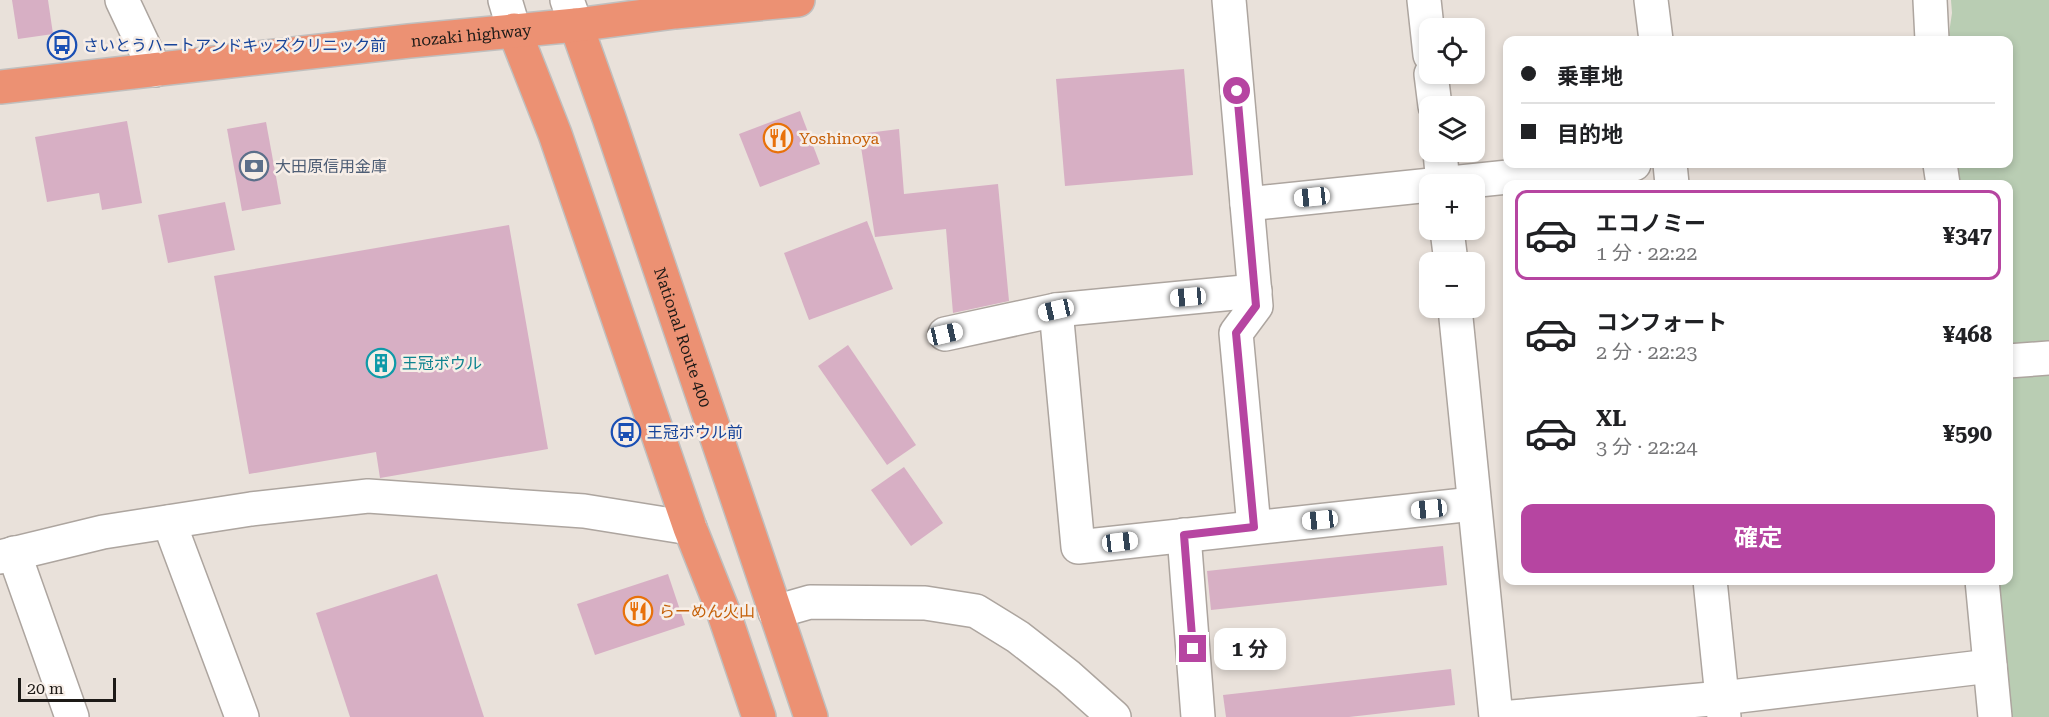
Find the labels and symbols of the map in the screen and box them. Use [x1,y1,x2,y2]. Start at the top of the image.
street label: nozaki highway [410,20,533,51]
bus stop icon: さいとうハートアンドキッズクリニック前 [46,29,78,61]
place label: さいとうハートアンドキッズクリニック前 [83,36,386,55]
route start [1223,77,1250,104]
restaurant icon: Yoshinoya [762,122,794,154]
place label: Yoshinoya [799,129,880,148]
bank icon: 大田原信用金庫 [238,150,270,182]
place label: 大田原信用金庫 [275,157,387,176]
car [1293,186,1331,208]
street label: National Route 400 [650,265,715,410]
car [1169,286,1207,308]
car [1036,297,1076,323]
car [925,321,965,347]
building icon: 王冠ボウル [365,347,397,379]
place label: 王冠ボウル [402,354,482,373]
bus stop icon: 王冠ボウル前 [610,416,642,448]
place label: 王冠ボウル前 [647,423,743,442]
car [1410,498,1448,520]
car [1301,509,1339,531]
car [1101,531,1139,553]
restaurant icon: らーめん火山 [622,595,654,627]
place label: らーめん火山 [659,602,755,621]
callout: 1 分 [1214,628,1286,670]
route end [1179,635,1206,662]
scale bar [18,675,116,702]

